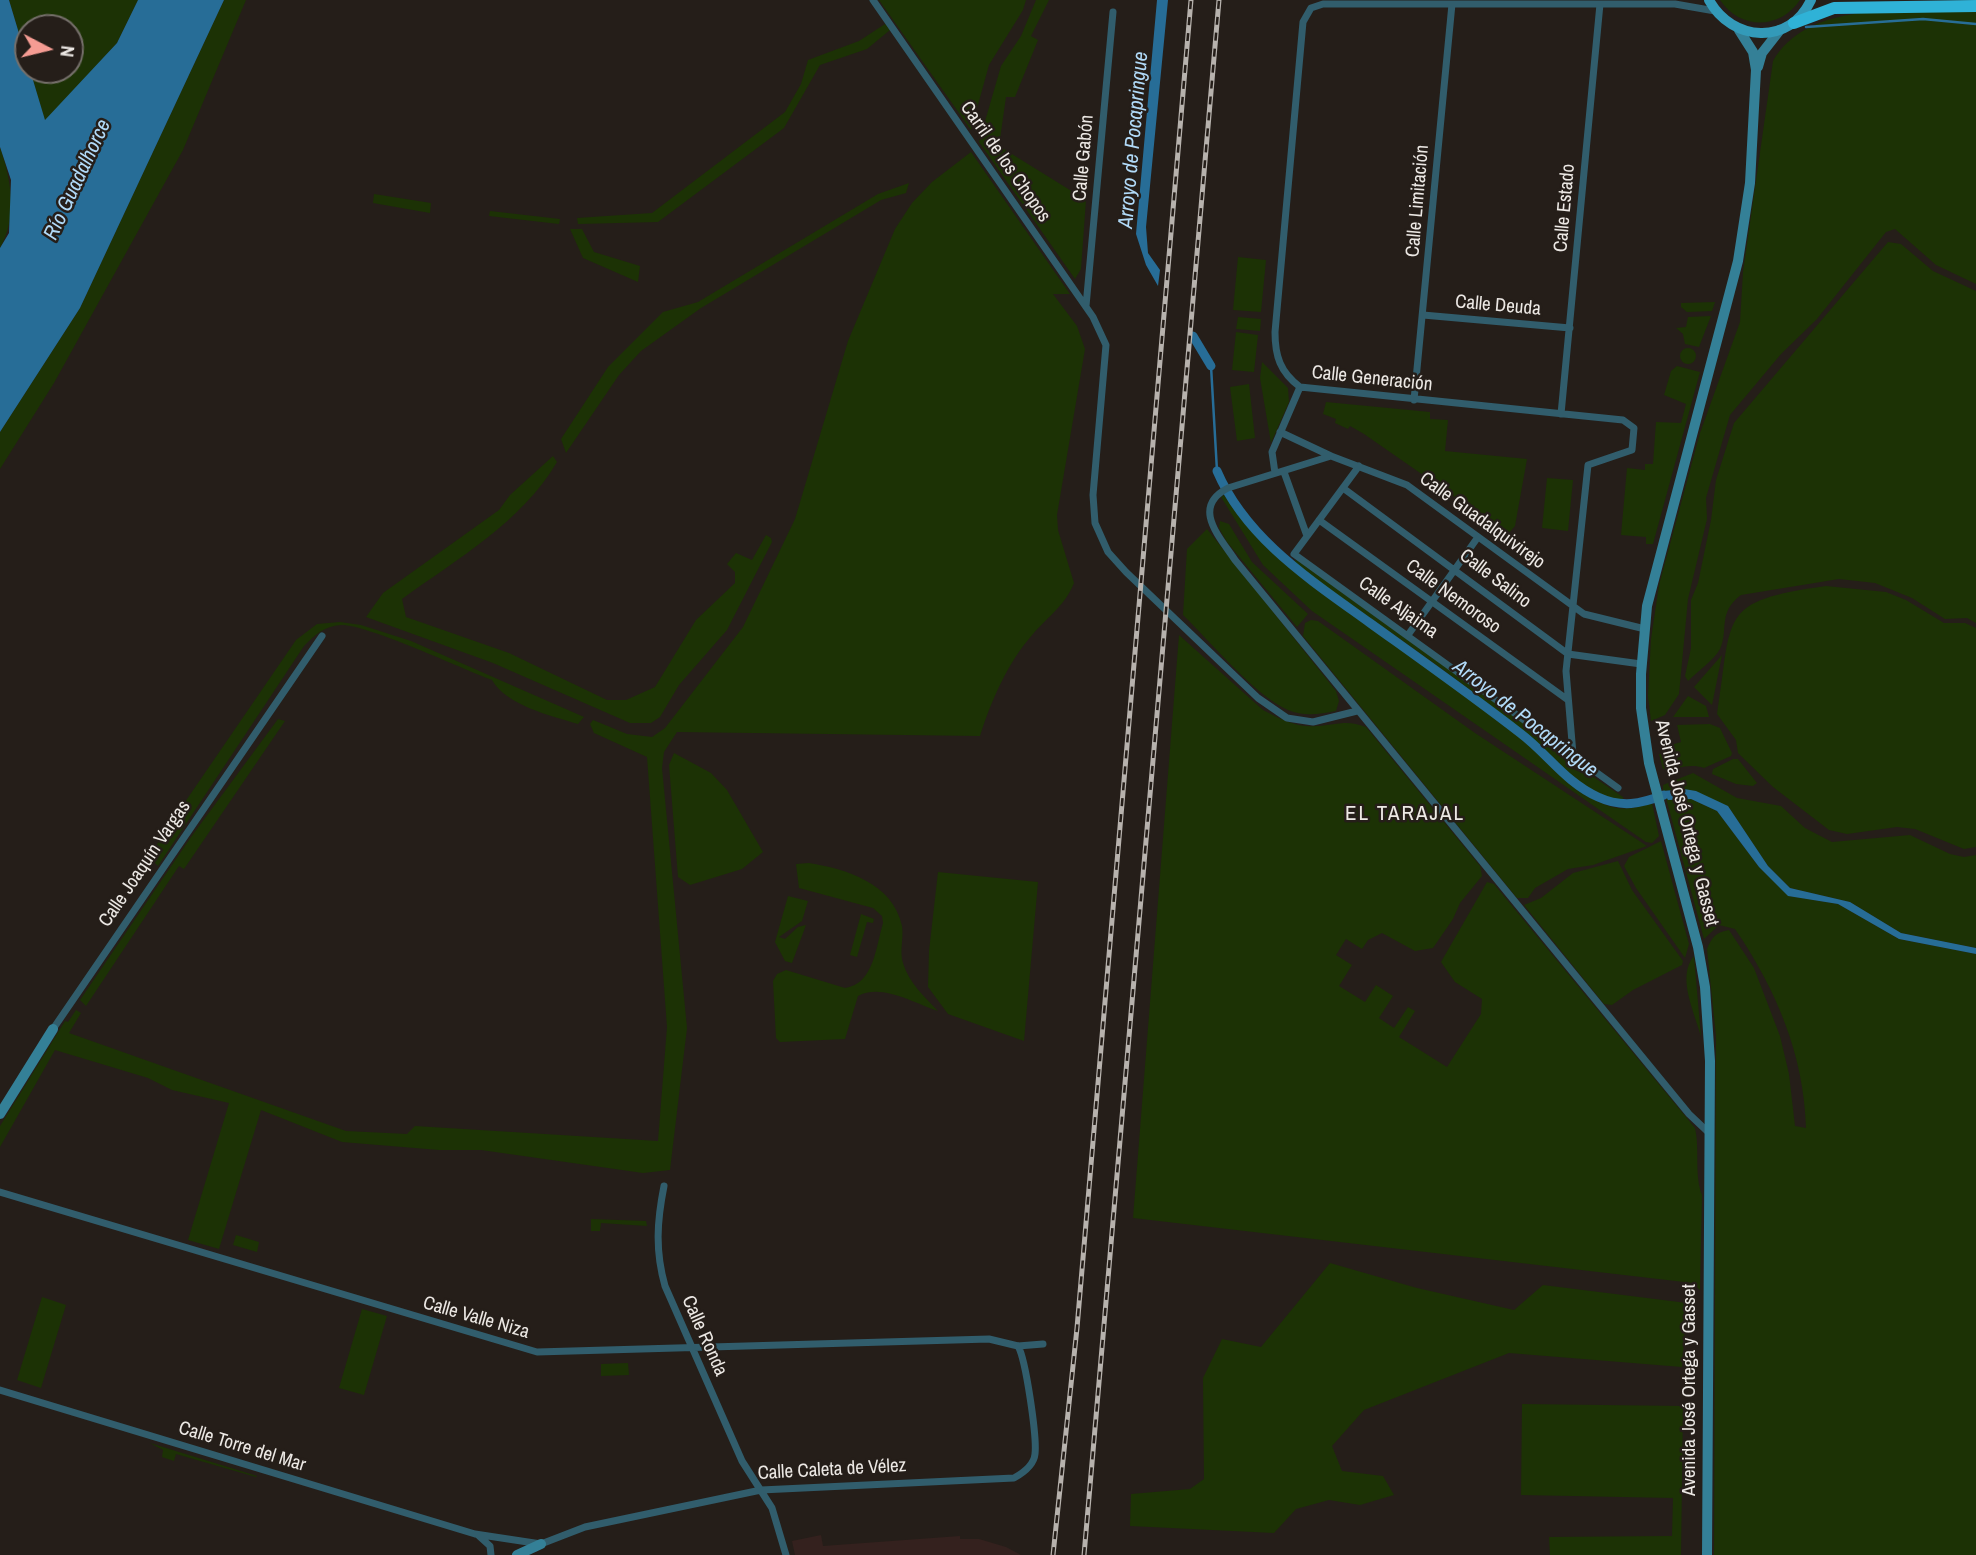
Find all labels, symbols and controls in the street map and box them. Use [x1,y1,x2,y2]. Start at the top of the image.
north arrow [14,14,84,84]
text: N [54,44,81,58]
water label: Arroyo de Pocapringue [1114,51,1154,229]
street label: Carril de los Chopos [955,97,1055,227]
street label: Calle Gabón [1069,114,1099,202]
water label: Río Guadalhorce [39,116,117,244]
street label: Calle Limitación [1402,144,1434,258]
street label: Calle Estado [1550,163,1580,253]
street label: Calle Deuda [1454,291,1542,321]
street label: Calle Generación [1311,361,1433,397]
street label: Calle Guadalquivirejo [1415,468,1549,574]
street label: Calle Salino [1455,545,1535,613]
street label: Calle Nemoroso [1401,555,1505,639]
street label: Calle Aljaima [1354,572,1442,644]
water label: Arroyo de Pocapringue [1447,655,1603,783]
street label: Avenida José Ortega y Gasset [1649,717,1723,929]
street label: Calle Joaquín Vargas [94,796,196,932]
district label: EL TARAJAL [1346,801,1464,827]
street label: Avenida José Ortega y Gasset [1679,1284,1701,1496]
street label: Calle Valle Niza [420,1292,532,1344]
street label: Calle Ronda [676,1292,732,1380]
street label: Calle Torre del Mar [176,1417,308,1477]
street label: Calle Caleta de Vélez [757,1455,907,1485]

